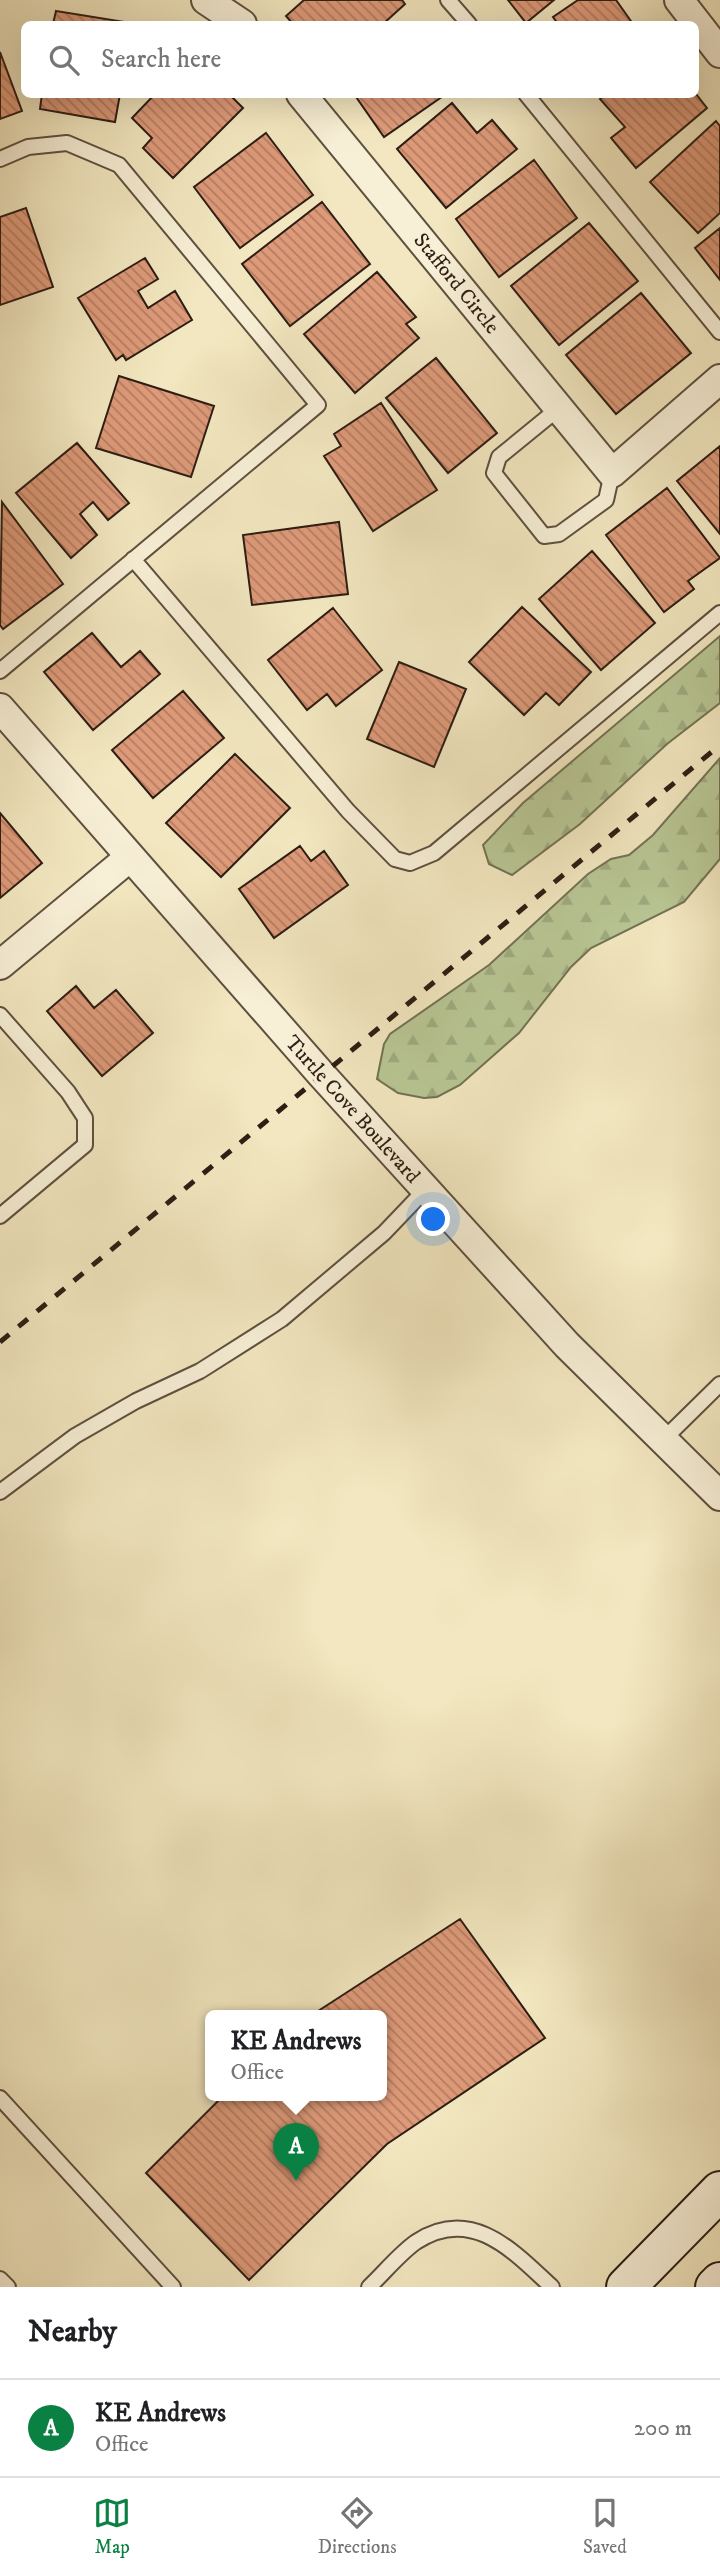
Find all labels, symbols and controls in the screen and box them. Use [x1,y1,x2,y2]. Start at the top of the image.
search box [21,21,699,98]
icon: search [45,41,83,79]
text: Search here [101,43,221,76]
street label: Stafford Circle [408,228,505,340]
street label: Turtle Cove Boulevard [279,1030,426,1189]
your location [416,1202,450,1236]
popup [205,2010,387,2101]
text: KE Andrews [231,2025,362,2058]
text: Office [231,2058,284,2087]
pin: A [273,2123,319,2181]
text: Nearby [28,2314,117,2351]
text: KE Andrews [95,2397,226,2430]
text: A [44,2414,58,2443]
text: 200 m [634,2414,692,2443]
text: Office [95,2430,149,2459]
tab: Map [93,2494,131,2559]
tab: Directions [318,2494,397,2559]
tab: Saved [583,2494,627,2559]

